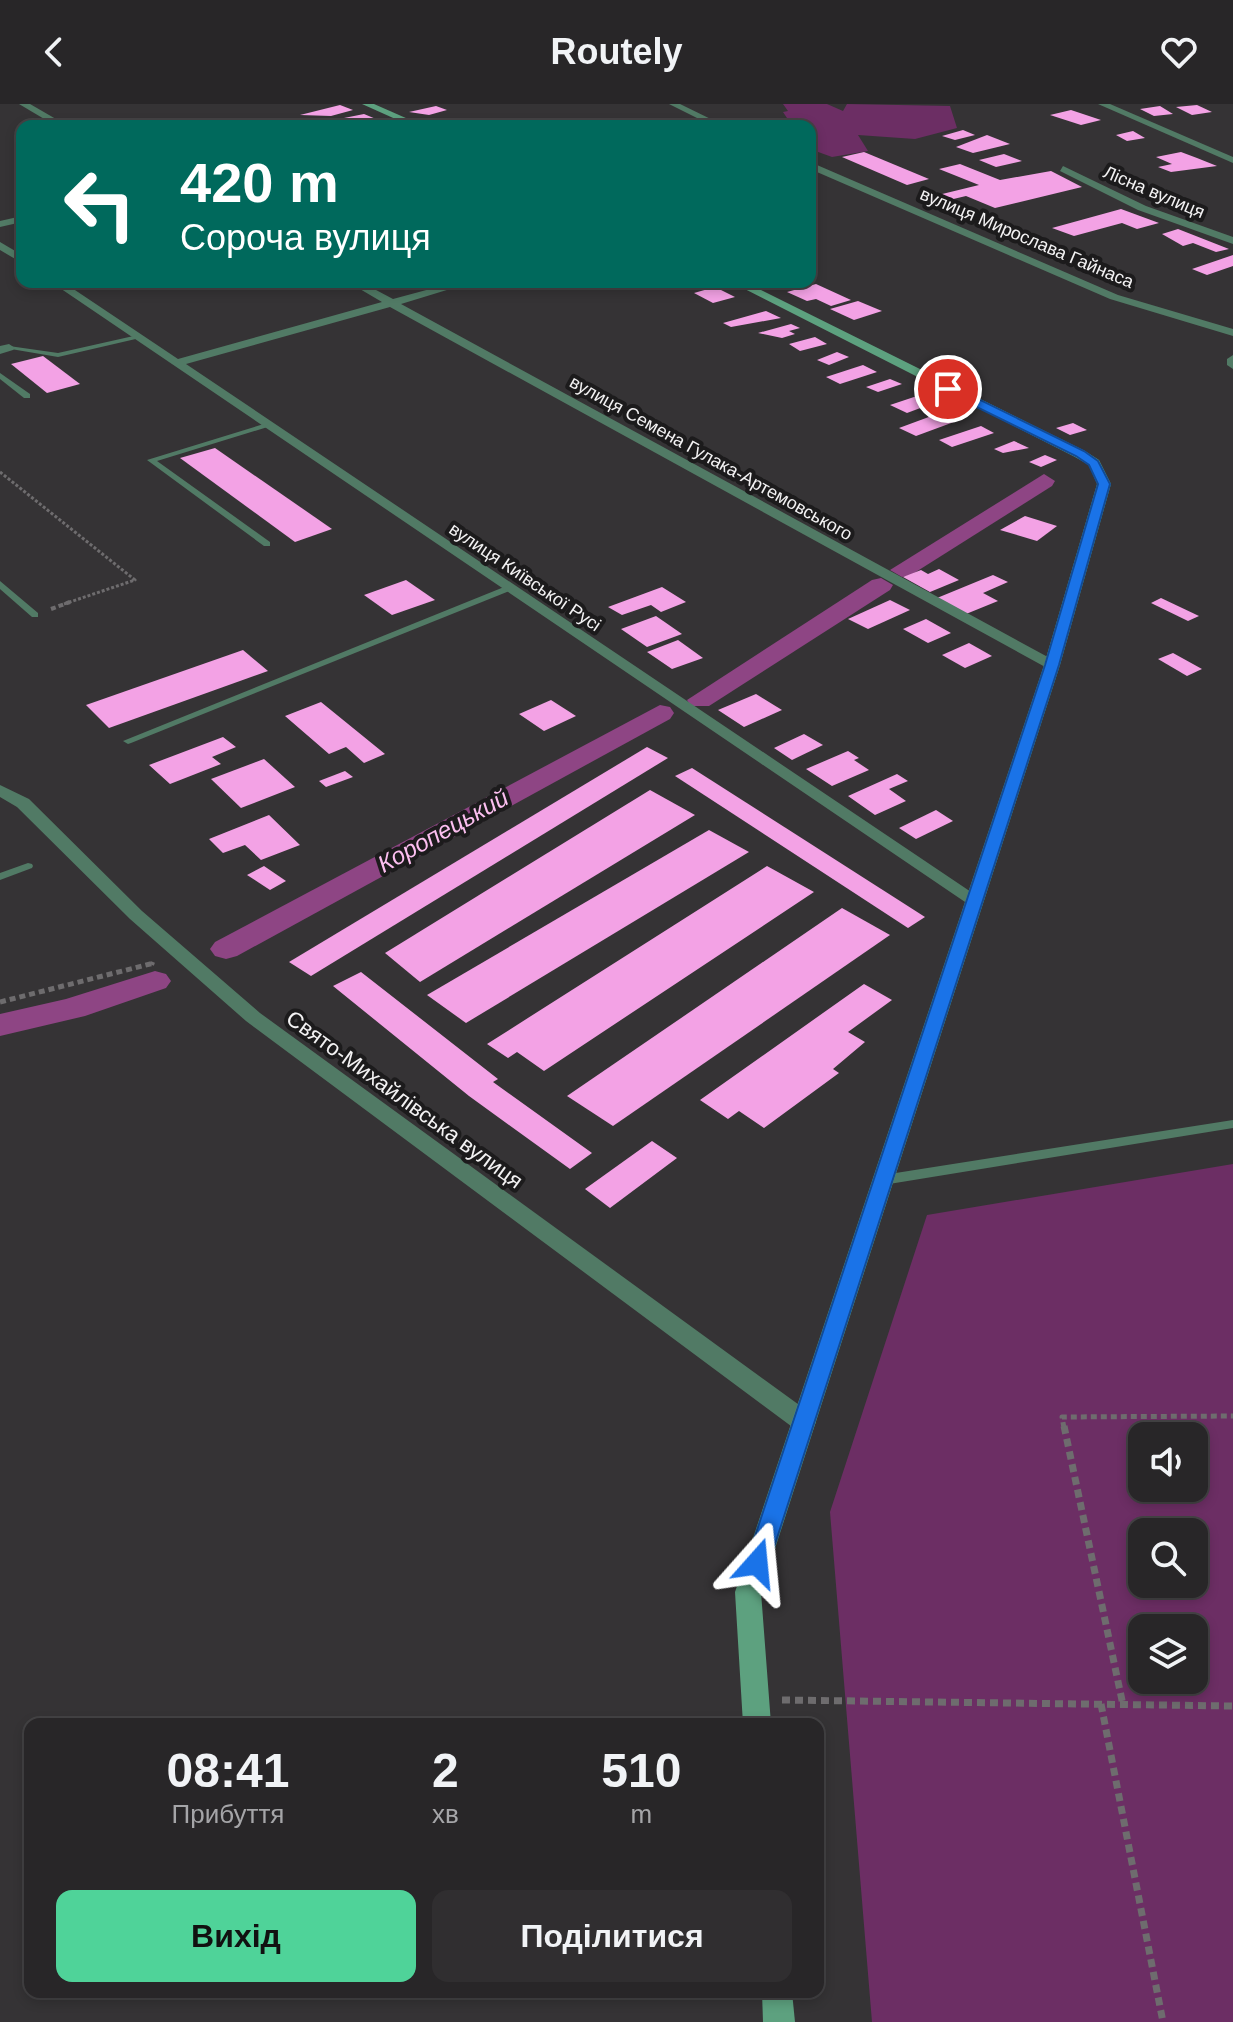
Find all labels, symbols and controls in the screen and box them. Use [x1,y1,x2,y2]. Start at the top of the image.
icon: back [32,30,76,74]
icon: heart [1157,30,1201,74]
text: Routely [550,31,683,72]
text: 420 m [180,151,339,214]
icon: left [48,152,152,256]
street label: Лісна вулиця [1100,162,1208,222]
street label: вулиця Мирослава Гайнаса [917,184,1138,293]
text: Сороча вулиця [180,217,431,258]
pin [914,355,982,423]
icon: arrive [926,367,970,411]
street label: вулиця Семена Гулака-Артемовського [566,372,856,544]
street label: вулиця Київської Русі [445,519,605,635]
water label: Коропецький [373,784,513,878]
street label: Свято-Михайлівська вулиця [282,1005,528,1194]
map controls [1128,1422,1208,1694]
button: sound [1128,1422,1208,1502]
button: search [1128,1518,1208,1598]
position arrow [715,1521,799,1605]
button: layers [1128,1614,1208,1694]
text: 08:41 [167,1744,289,1797]
text: 2 [432,1744,459,1797]
text: 510 [601,1744,681,1797]
text: Прибуття [172,1799,284,1829]
text: хв [432,1799,459,1829]
text: m [631,1799,652,1829]
button: Вихід [56,1890,416,1982]
button: Поділитися [432,1890,792,1982]

